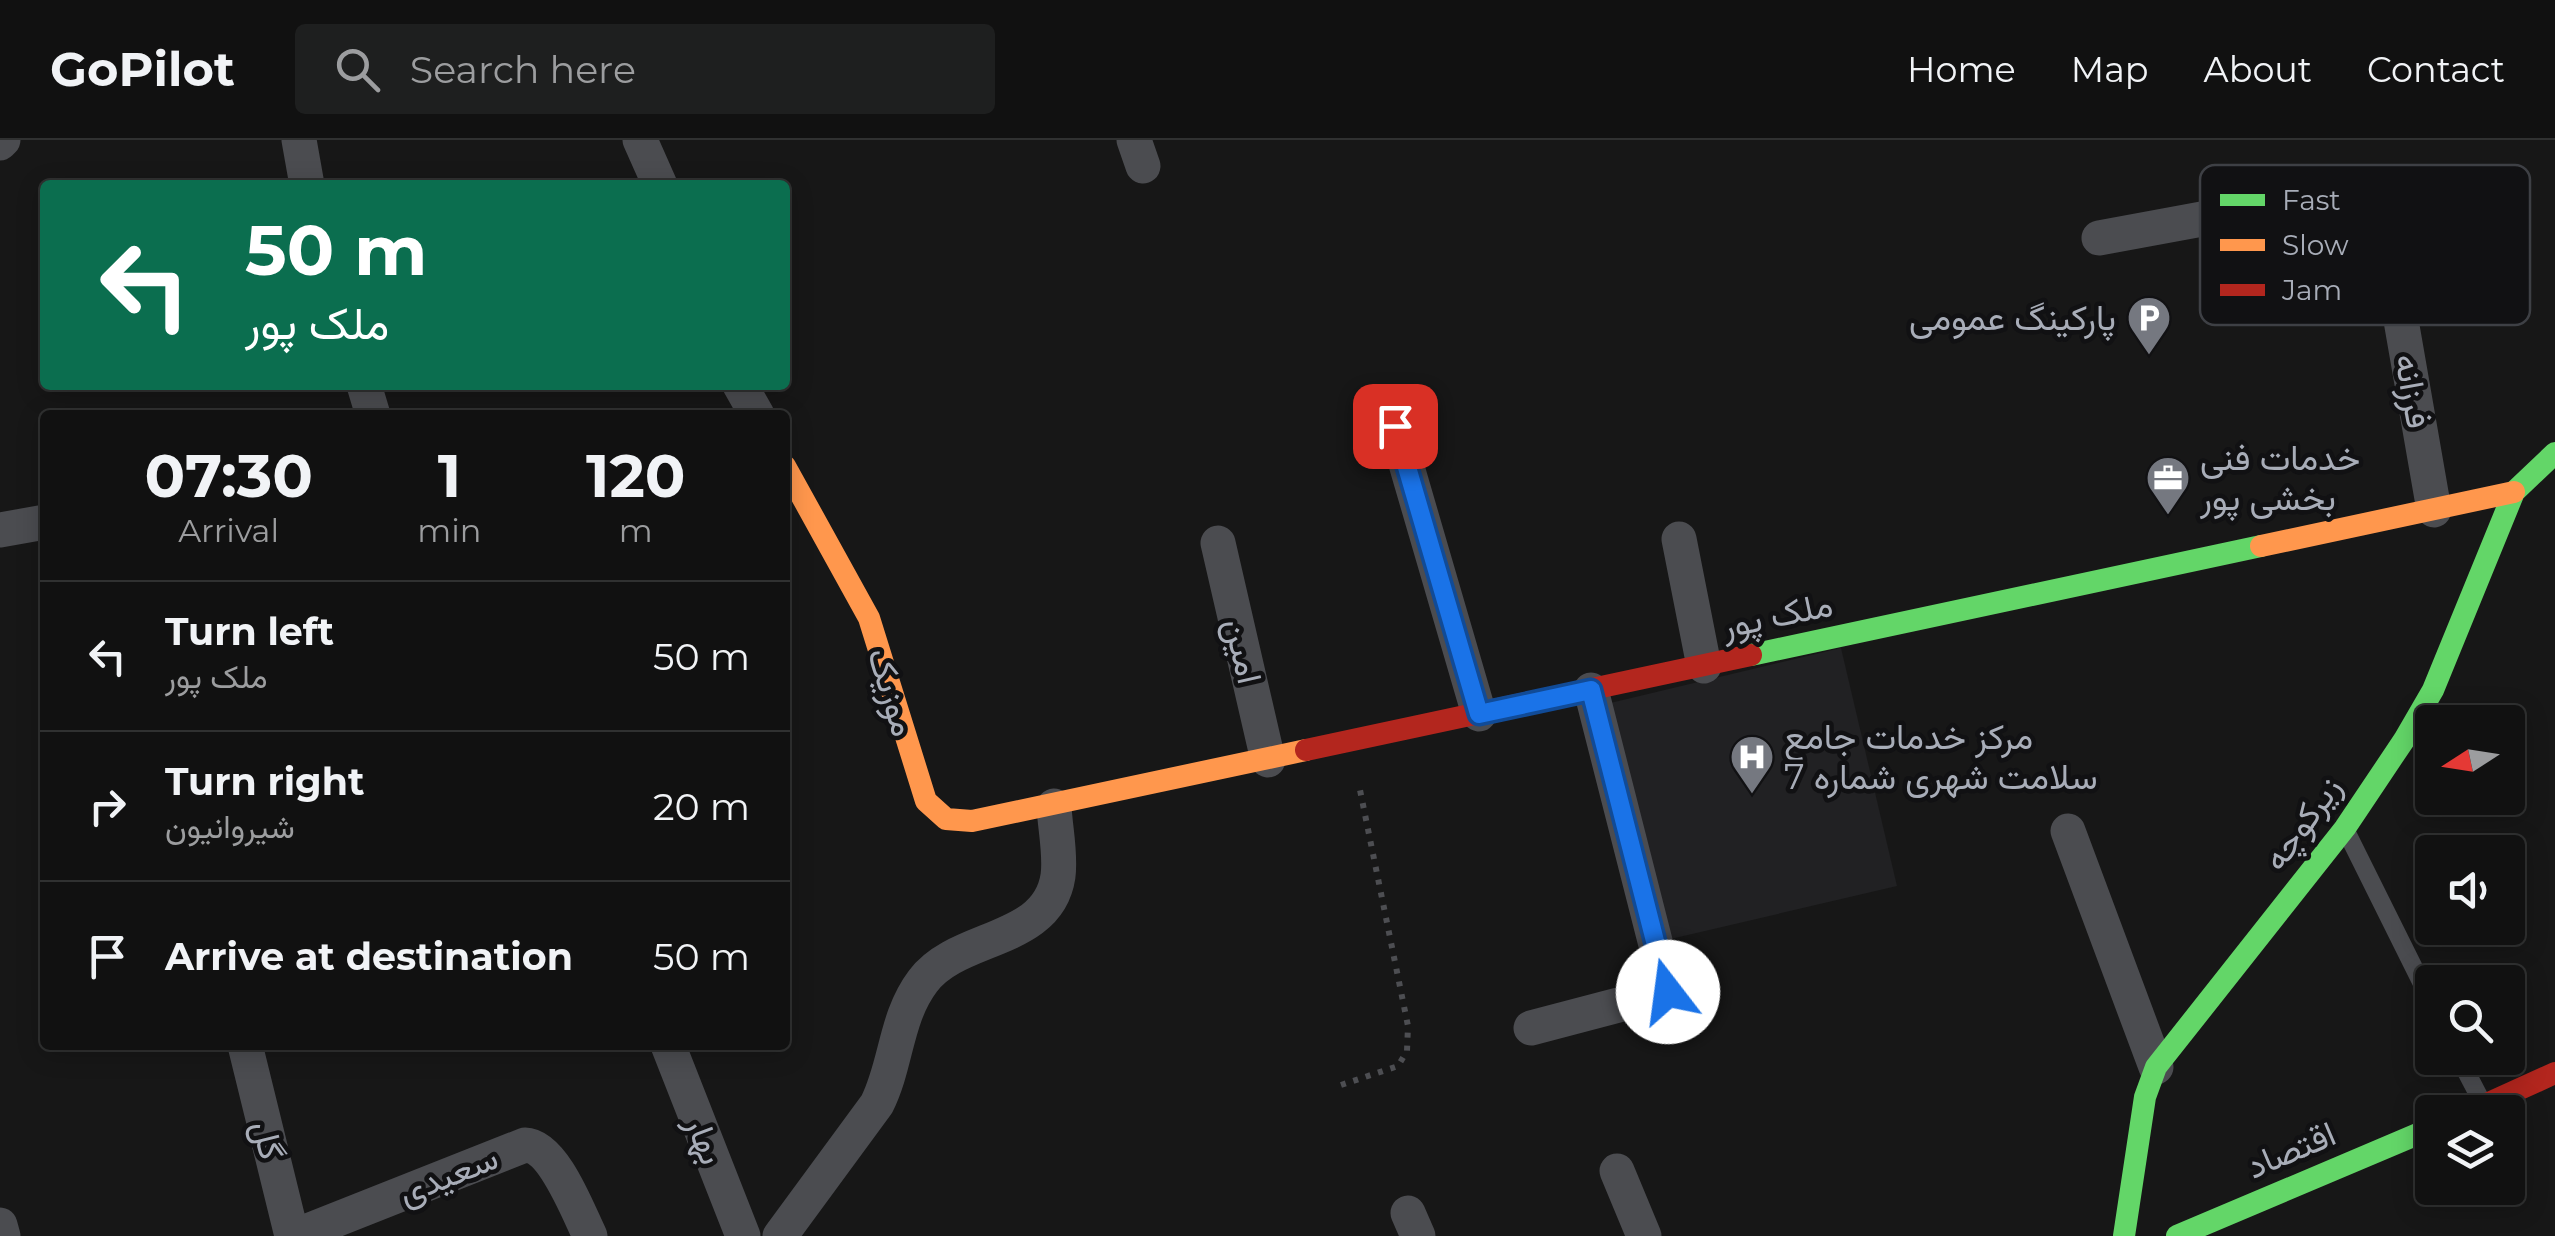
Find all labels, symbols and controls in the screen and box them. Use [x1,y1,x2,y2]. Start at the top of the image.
search box [295,24,995,114]
text: GoPilot [50,40,235,98]
icon: search [330,42,385,97]
text: Search here [410,46,636,93]
text: Home [1907,48,2016,91]
text: Map [2071,48,2149,91]
text: About [2204,48,2312,91]
text: Contact [2367,48,2505,91]
legend [2200,165,2530,325]
text: Fast [2282,183,2341,217]
text: 50 m [245,207,427,293]
icon: left [80,220,210,350]
text: Slow [2282,228,2349,262]
text: Jam [2281,273,2342,307]
text: ملک پور [245,295,389,350]
parking icon: پارکینگ عمومی [2126,295,2172,356]
place label: پارکینگ عمومی [1909,296,2116,342]
street label: فرزانه [2385,350,2441,432]
pin [1353,384,1438,469]
icon: arrive [1368,399,1423,454]
place label: خدمات فنی بخشی پور [2199,436,2360,522]
text: 07:30 [144,439,313,512]
text: 1 [438,439,461,512]
text: 120 [586,439,686,512]
office icon: خدمات فنی بخشی پور [2145,455,2191,516]
text: Arrival [178,511,279,550]
text: min [417,511,482,550]
text: m [619,511,653,550]
street label: ملک پور [1717,582,1837,650]
text: Turn left [165,608,334,655]
street label: امین [1215,614,1272,688]
icon: left [80,629,135,684]
text: 50 m [653,633,750,680]
street label: موزیک [858,642,926,742]
text: ملک پور [165,657,268,696]
north arrow [2415,705,2525,815]
map controls [2415,705,2525,1205]
place label: مرکز خدمات جامع سلامت شهری شماره 7 [1784,715,2098,799]
hospital icon: مرکز خدمات جامع سلامت شهری شماره 7 [1729,734,1775,795]
text: Turn right [165,758,364,805]
street label: زیرکوچه [2253,767,2353,880]
icon: right [80,779,135,834]
text: 20 m [653,783,750,830]
text: شیروانیون [165,807,295,846]
button: sound [2415,835,2525,945]
icon: arrive [80,929,135,984]
text: Arrive at destination [165,933,573,980]
text: 50 m [653,933,750,980]
position arrow [1616,940,1720,1044]
button: search [2415,965,2525,1075]
button: layers [2415,1095,2525,1205]
street label: بهار [675,1108,734,1171]
street label: اقتصاد [2240,1112,2342,1187]
street label: گل [243,1116,294,1164]
street label: سعیدی [392,1135,504,1214]

